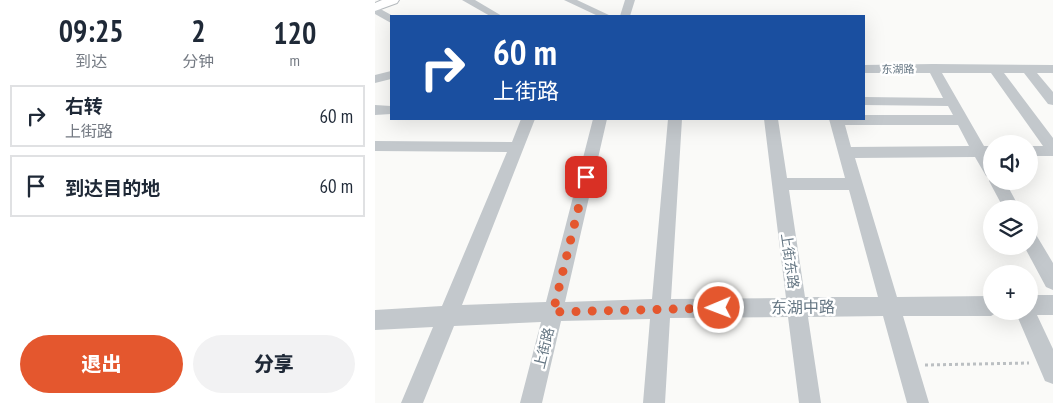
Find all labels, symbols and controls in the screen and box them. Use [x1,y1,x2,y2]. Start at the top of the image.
text: 09:25 [59,11,124,50]
text: 2 [191,11,206,50]
text: 120 [273,13,316,52]
text: 60 m [493,29,557,75]
icon: right [410,35,475,100]
text: m [290,50,300,70]
text: 到达 [75,51,107,71]
text: 分钟 [182,51,214,71]
street label: 东湖路 [881,62,915,76]
text: 上街路 [493,77,559,105]
text: 右转 [65,94,103,118]
icon: right [22,102,50,130]
text: 60 m [320,104,353,128]
text: 上街路 [65,121,113,141]
map controls [983,135,1038,320]
button: sound [983,135,1038,190]
pin [565,156,607,198]
icon: arrive [572,163,600,191]
icon: arrive [22,172,50,200]
text: 60 m [320,174,353,198]
text: 到达目的地 [65,176,160,200]
button: layers [983,200,1038,255]
street label: 上街东路 [777,232,803,290]
button: + [983,265,1038,320]
position arrow [692,281,744,333]
street label: 东湖中路 [771,296,835,318]
street label: 上街路 [530,325,558,371]
button: 退出 [20,335,183,393]
button: 分享 [193,335,355,393]

